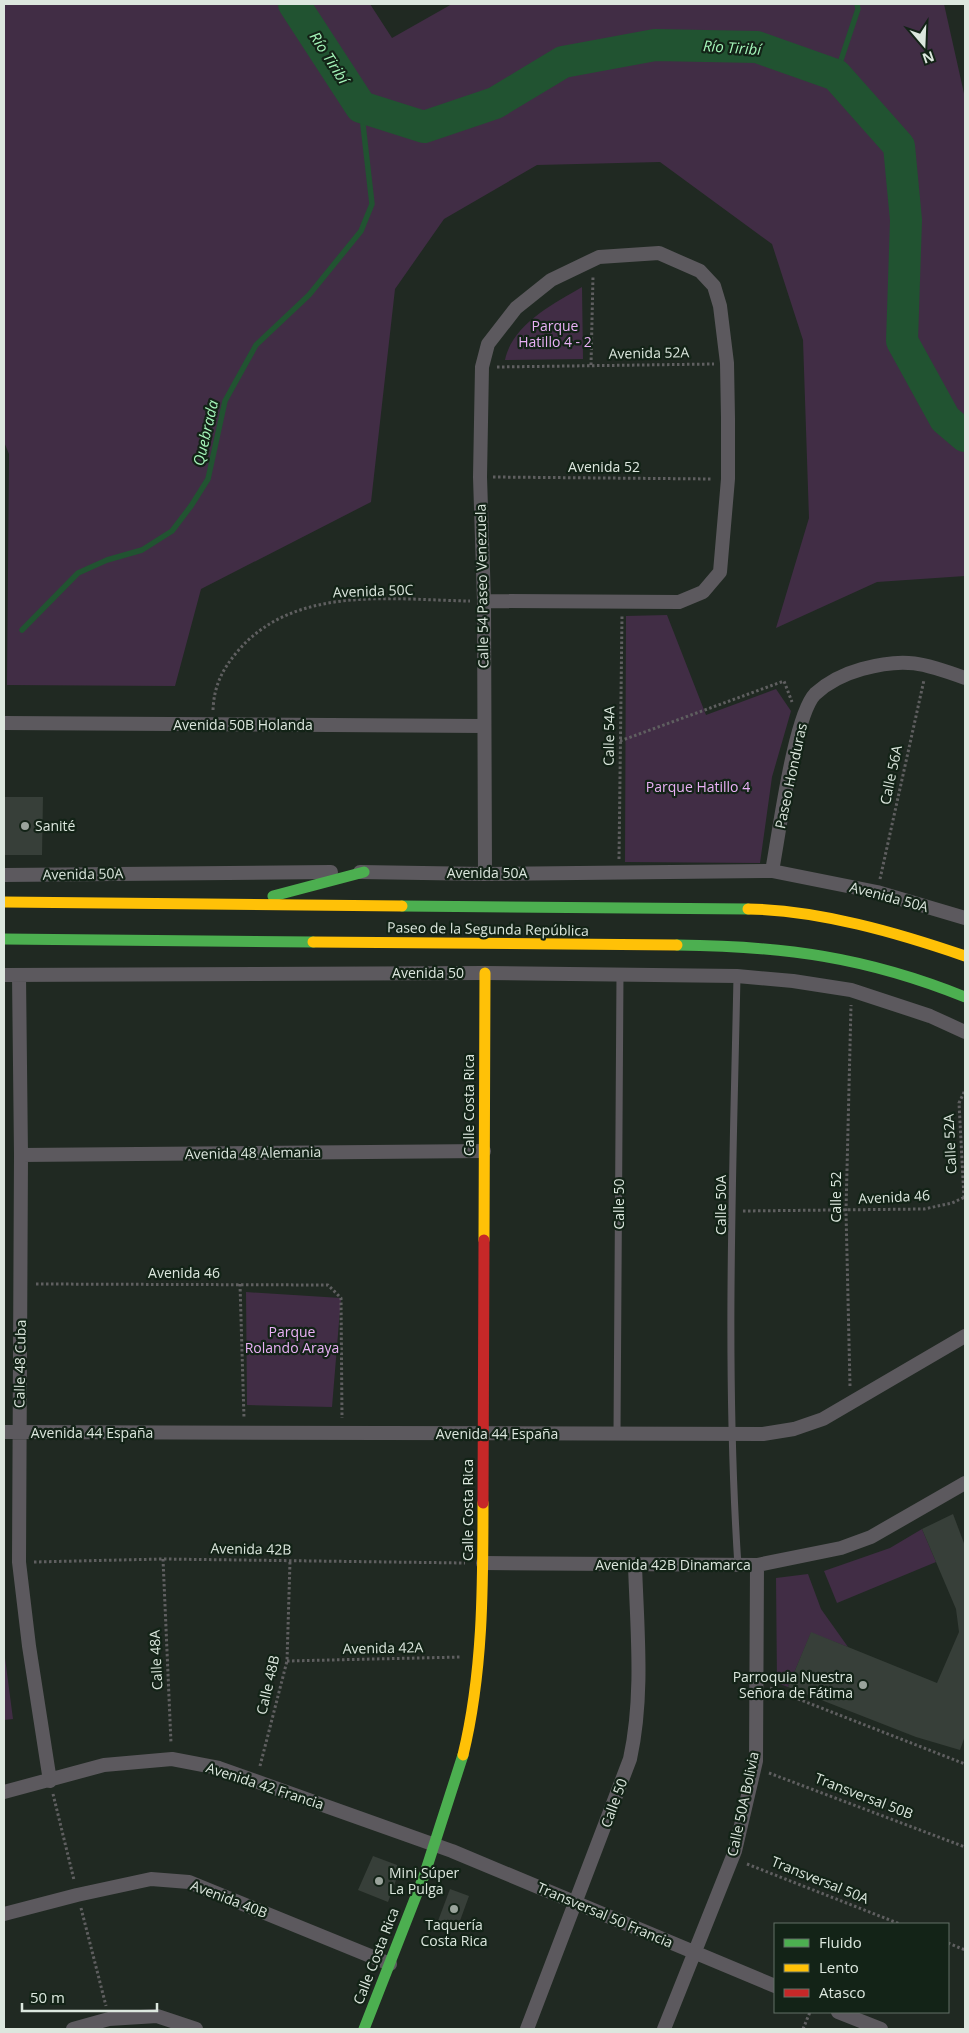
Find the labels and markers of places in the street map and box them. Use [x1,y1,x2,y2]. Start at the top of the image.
place label: Sanité [35,816,76,835]
marker: Sanité [19,820,31,832]
place label: Parroquia Nuestra Señora de Fátima [733,1667,853,1702]
marker: Parroquia Nuestra Señora de Fátima [857,1679,869,1691]
place label: Mini Súper La Pulga [389,1863,460,1898]
marker: Mini Súper La Pulga [373,1875,385,1887]
marker: Taquería Costa Rica [448,1903,460,1915]
place label: Taquería Costa Rica [421,1915,487,1950]

